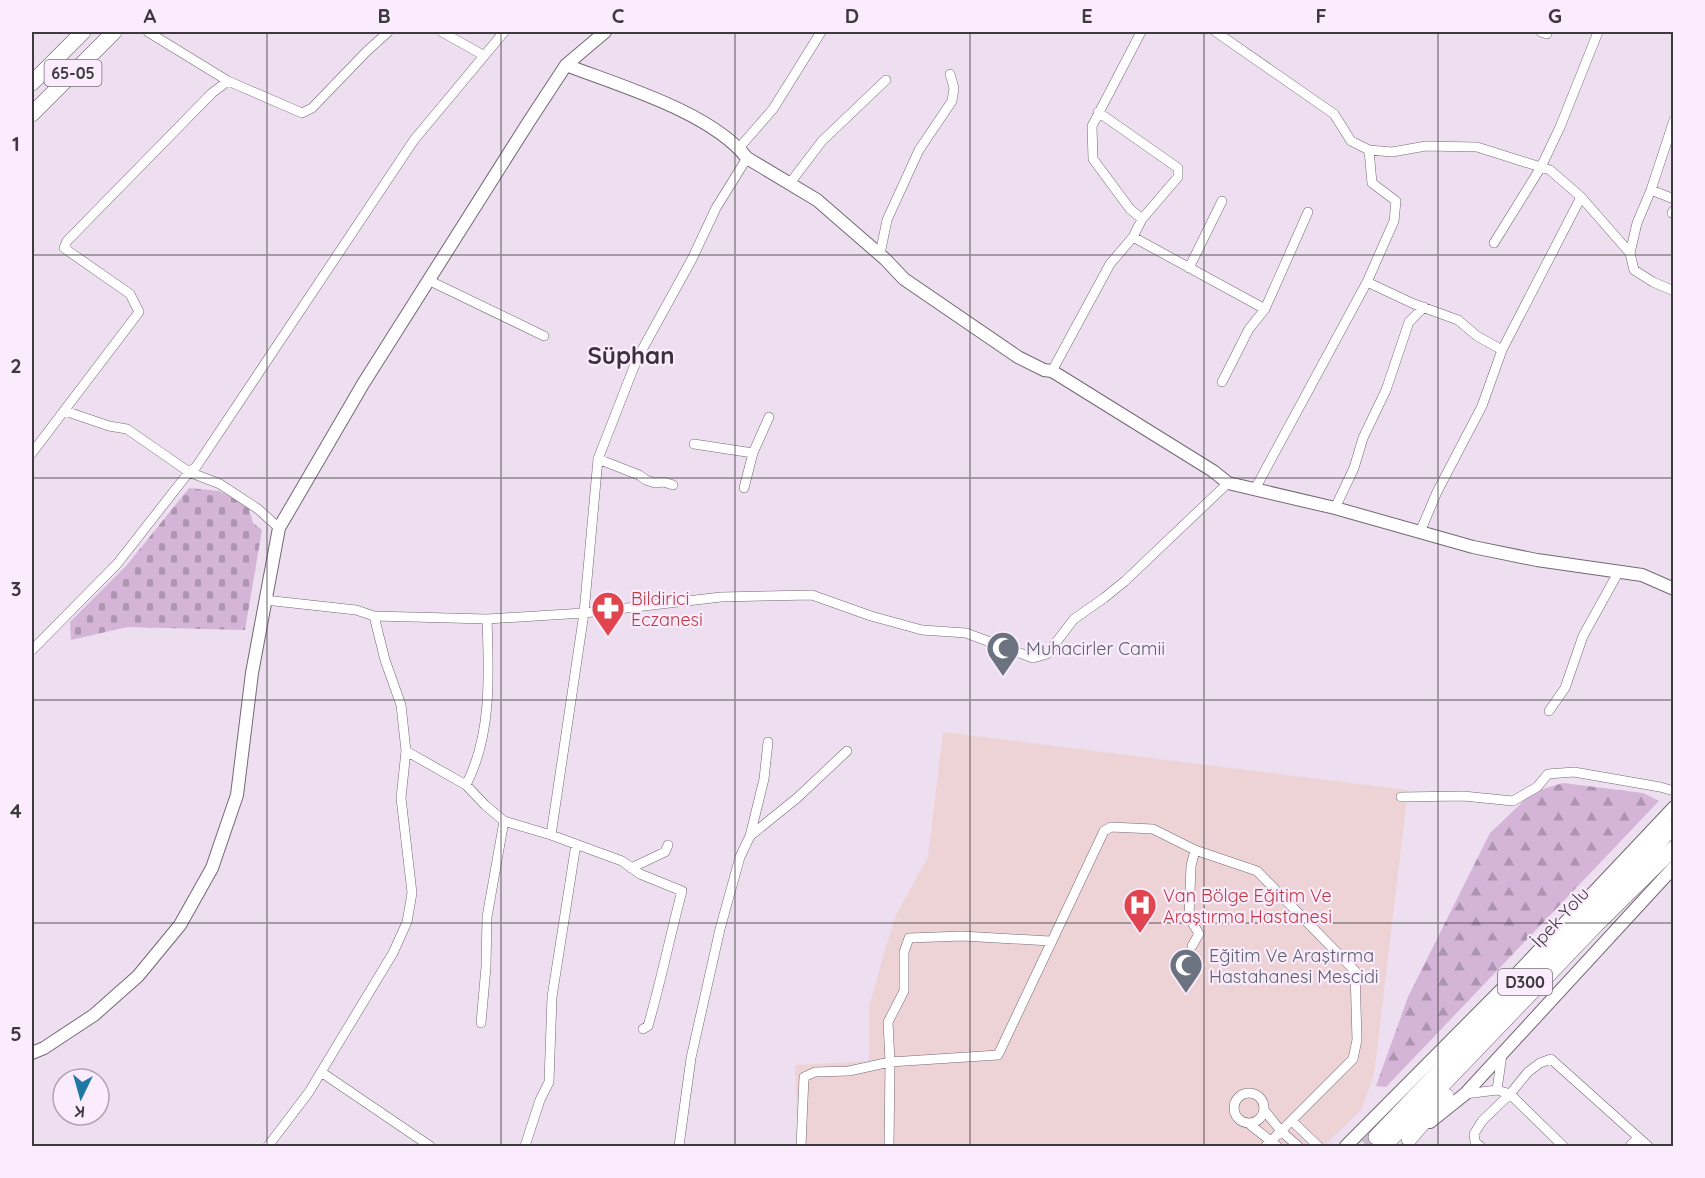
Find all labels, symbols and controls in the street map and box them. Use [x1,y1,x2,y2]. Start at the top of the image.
text: A [144,3,157,28]
text: B [377,3,391,28]
text: C [612,3,625,28]
text: D [845,3,859,28]
text: E [1081,3,1093,28]
text: F [1315,3,1327,28]
text: G [1548,3,1562,28]
road number: 65-05 [44,60,101,86]
text: 1 [12,131,20,156]
district label: Süphan [588,340,674,370]
text: 2 [10,353,22,378]
text: 3 [11,576,21,601]
place label: Bildirici Eczanesi [631,587,703,631]
pharmacy icon: Bildirici Eczanesi [590,590,626,637]
mosque icon: Muhacirler Camii [985,630,1021,677]
place label: Muhacirler Camii [1026,637,1165,660]
text: 4 [10,798,22,823]
street label: İpek Yolu [1526,882,1594,952]
place label: Van Bölge Eğitim Ve Araştırma Hastanesi [1163,884,1332,928]
hospital icon: Van Bölge Eğitim Ve Araştırma Hastanesi [1122,887,1158,934]
place label: Eğitim Ve Araştırma Hastahanesi Mescidi [1209,944,1379,988]
mosque icon: Eğitim Ve Araştırma Hastahanesi Mescidi [1168,947,1204,994]
road number: D300 [1498,969,1552,995]
text: 5 [10,1021,22,1046]
north arrow [51,1067,111,1127]
text: K [74,1102,86,1122]

